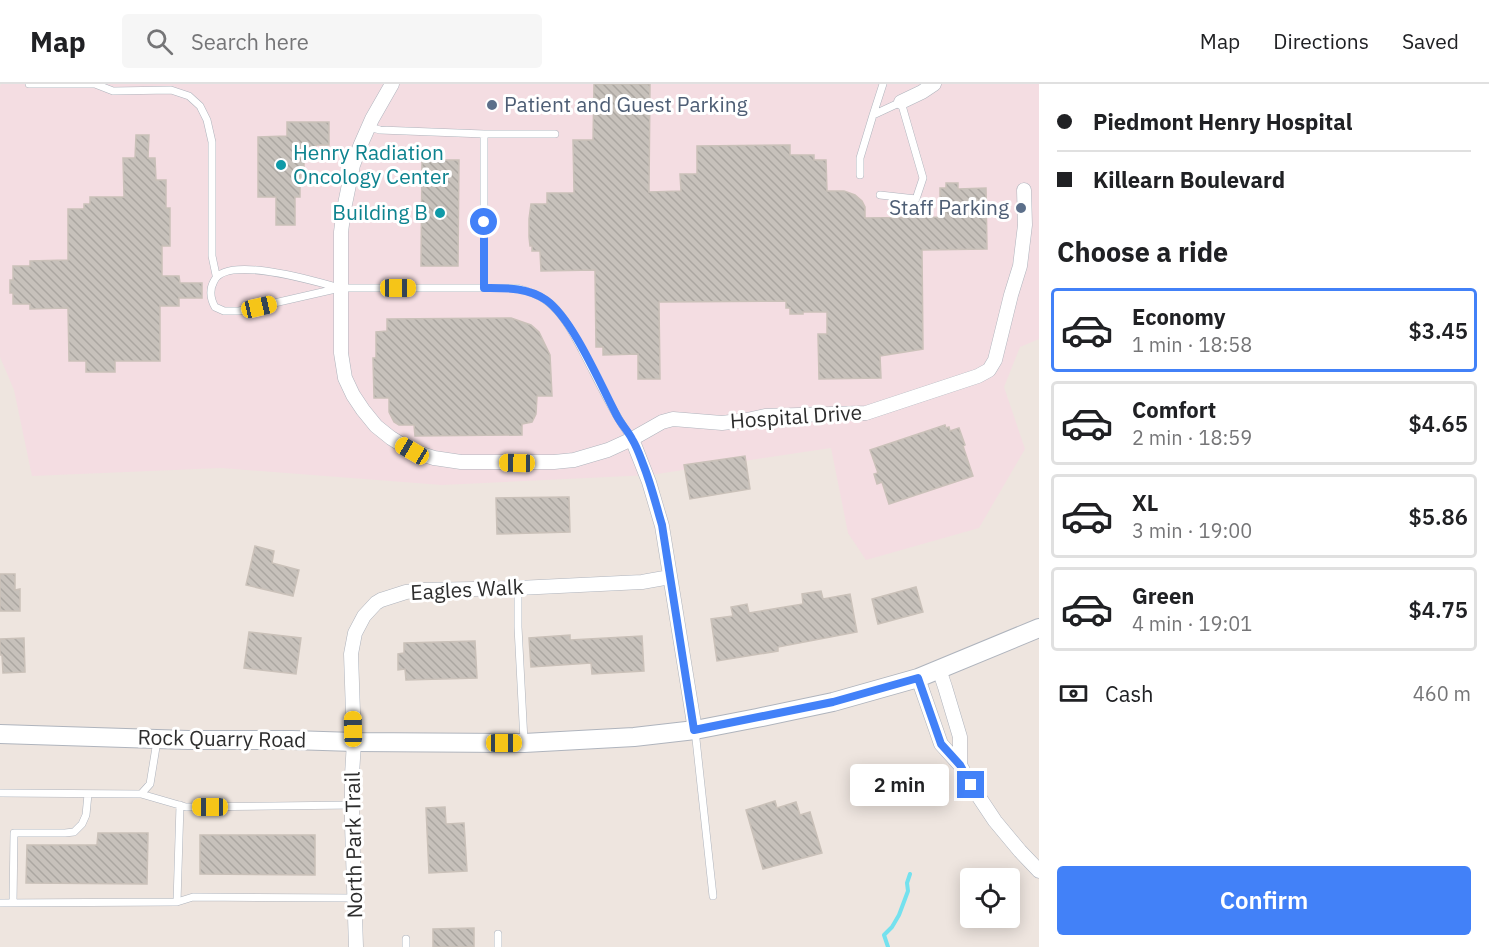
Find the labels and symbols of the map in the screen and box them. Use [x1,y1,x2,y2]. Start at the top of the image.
place label: Patient and Guest Parking [504,90,748,118]
marker: Patient and Guest Parking [485,98,499,112]
place label: Henry Radiation Oncology Center [293,138,449,190]
marker: Henry Radiation Oncology Center [274,158,288,172]
place label: Staff Parking [889,193,1009,221]
place label: Building B [332,198,428,226]
marker: Staff Parking [1014,201,1028,215]
marker: Building B [433,206,447,220]
route start [470,208,497,235]
car [380,279,416,297]
car [239,294,279,320]
street label: Hospital Drive [729,397,863,435]
car [392,434,432,468]
car [499,454,535,472]
street label: Eagles Walk [410,572,524,606]
car [344,711,362,747]
street label: Rock Quarry Road [137,723,307,753]
car [486,734,522,752]
callout: 2 min [851,764,950,806]
street label: North Park Trail [338,771,368,919]
route end [957,771,984,798]
car [192,798,228,816]

